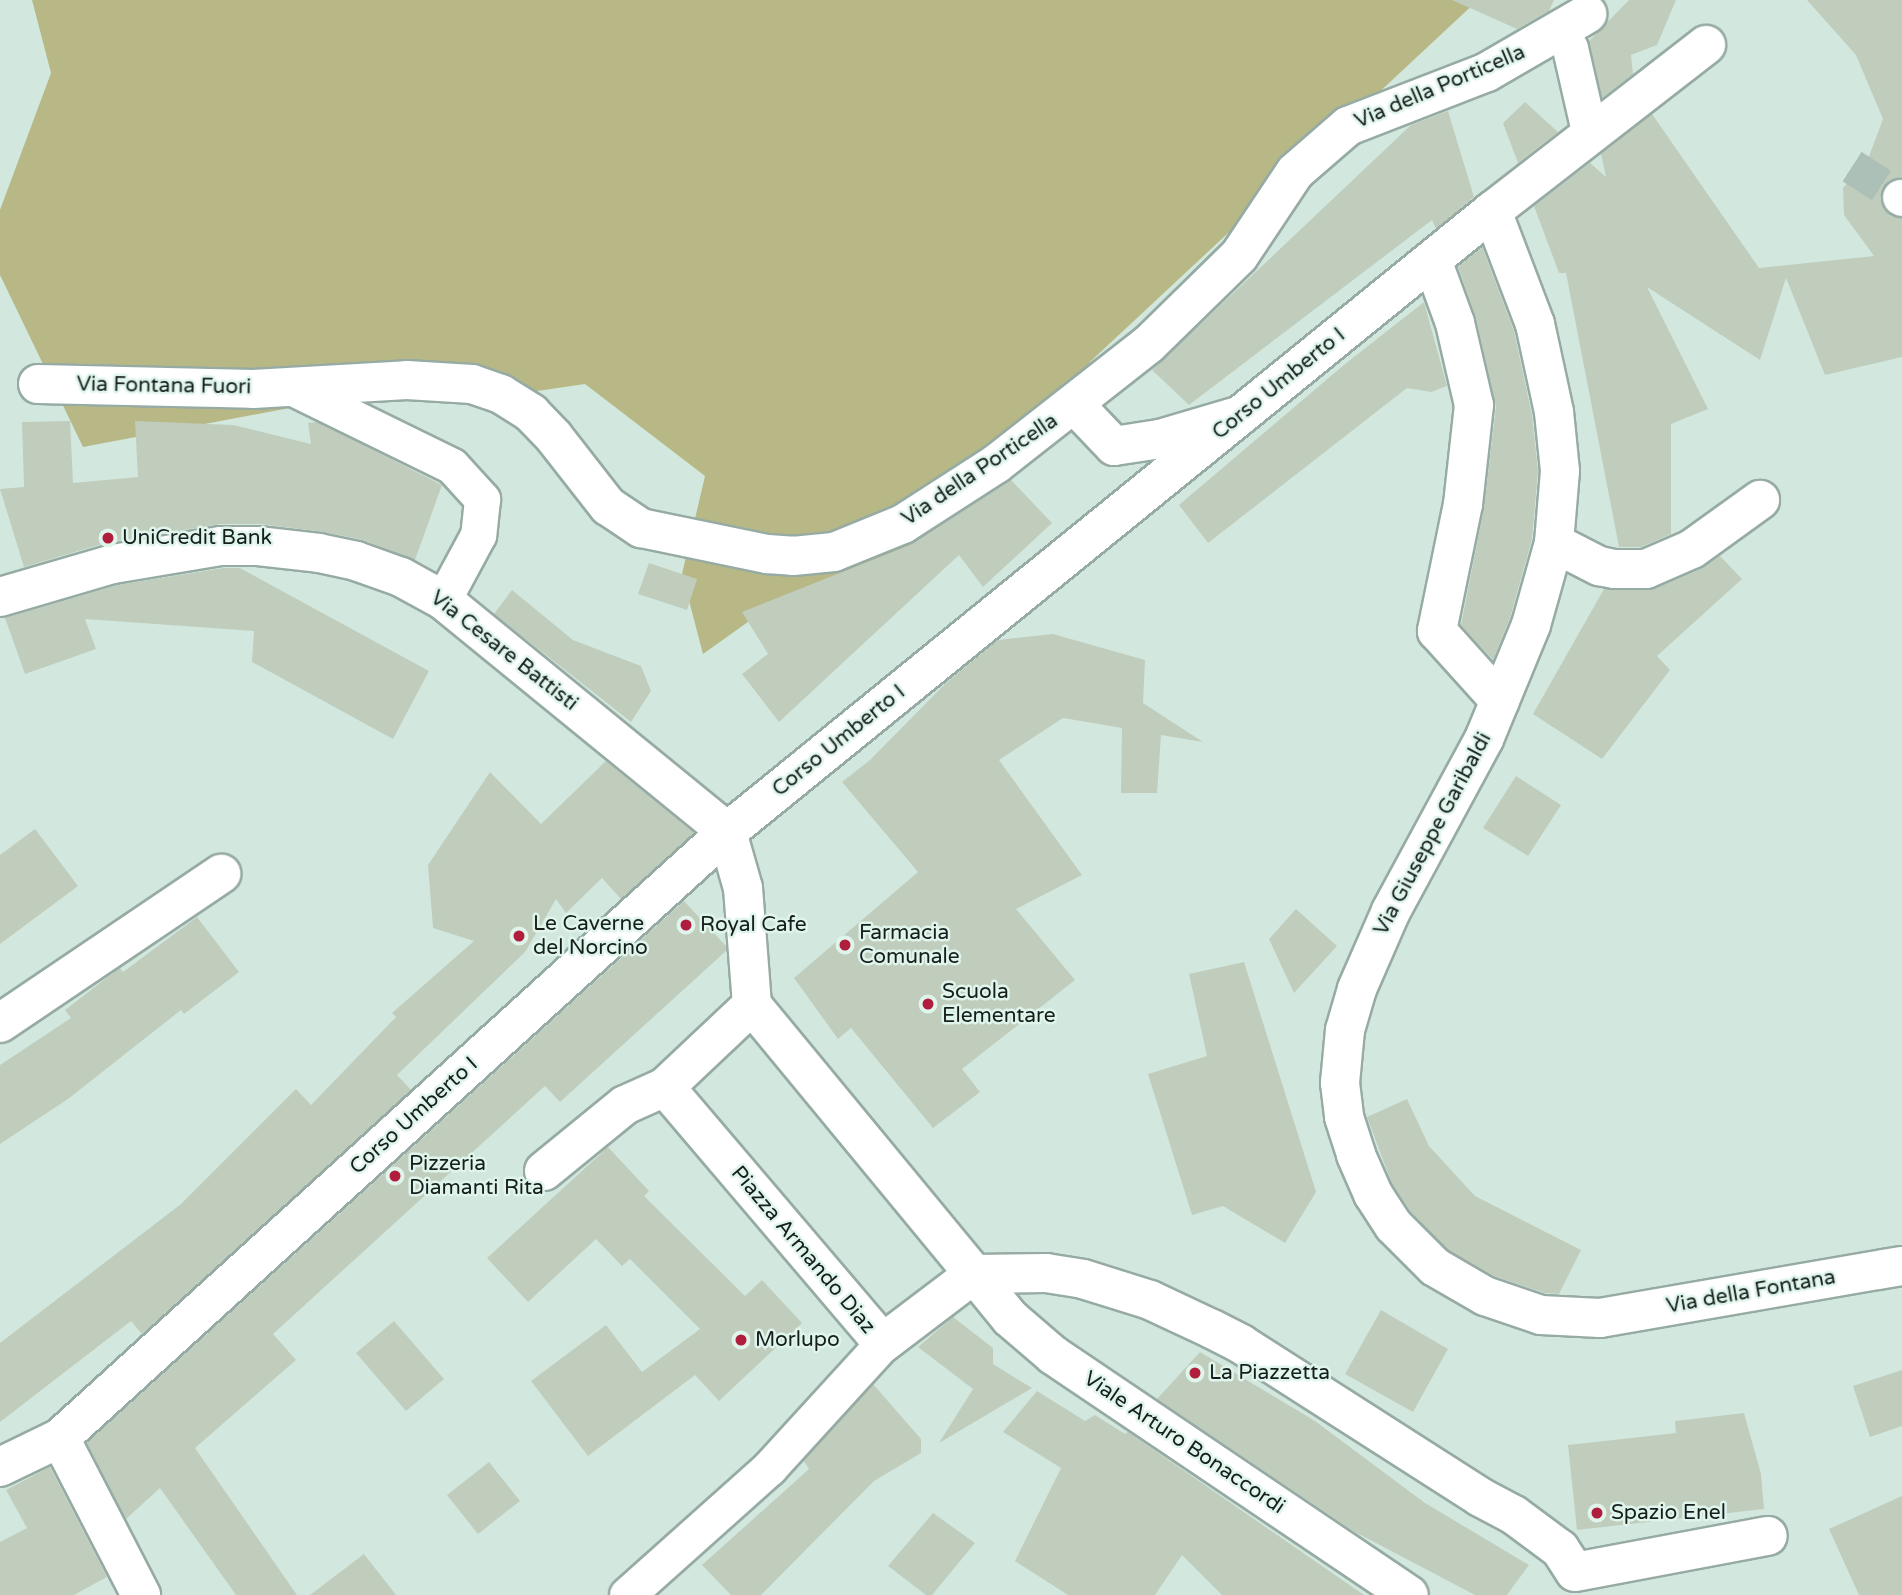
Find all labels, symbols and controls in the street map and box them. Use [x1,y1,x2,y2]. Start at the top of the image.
street label: Via della Porticella [1351,40,1529,134]
street label: Corso Umberto I [1208,323,1350,445]
street label: Via Fontana Fuori [76,372,252,400]
street label: Via della Porticella [897,408,1063,532]
place label: UniCredit Bank [122,525,272,551]
marker: UniCredit Bank [100,530,116,546]
street label: Via Cesare Battisti [425,585,583,717]
street label: Corso Umberto I [768,680,910,802]
street label: Via Giuseppe Garibaldi [1369,728,1497,940]
place label: Le Caverne del Norcino [533,911,648,961]
place label: Royal Cafe [700,912,807,938]
marker: Royal Cafe [678,917,694,933]
place label: Farmacia Comunale [859,920,960,970]
marker: Le Caverne del Norcino [511,928,527,944]
marker: Farmacia Comunale [837,937,853,953]
place label: Scuola Elementare [942,979,1056,1029]
marker: Scuola Elementare [920,996,936,1012]
street label: Corso Umberto I [345,1052,483,1180]
place label: Pizzeria Diamanti Rita [409,1151,544,1201]
street label: Piazza Armando Diaz [725,1161,881,1339]
marker: Pizzeria Diamanti Rita [387,1168,403,1184]
street label: Via della Fontana [1664,1265,1838,1319]
place label: Morlupo [755,1327,840,1353]
marker: Morlupo [733,1332,749,1348]
place label: La Piazzetta [1209,1360,1330,1386]
marker: La Piazzetta [1187,1365,1203,1381]
street label: Viale Arturo Bonaccordi [1079,1366,1289,1520]
place label: Spazio Enel [1611,1500,1726,1526]
marker: Spazio Enel [1589,1505,1605,1521]

